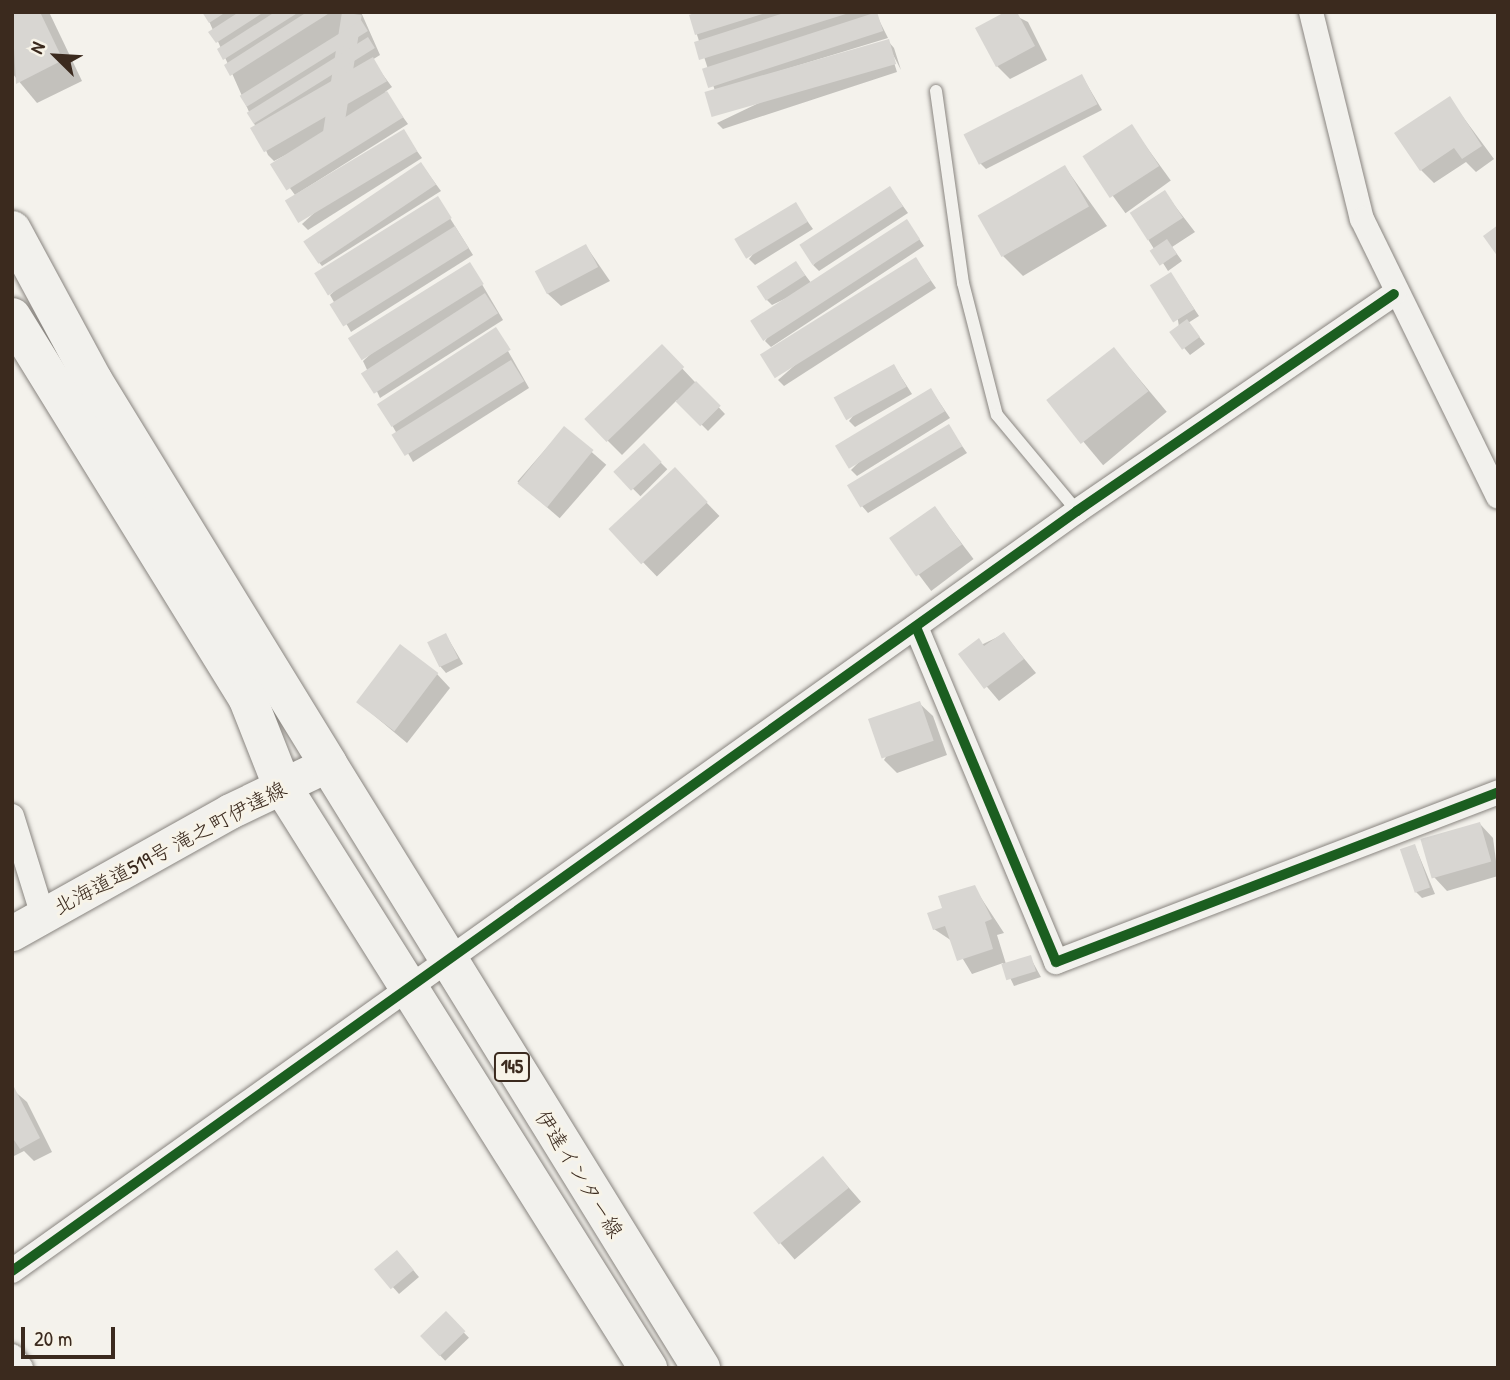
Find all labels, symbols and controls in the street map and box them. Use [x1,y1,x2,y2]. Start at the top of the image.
north arrow [21,21,91,91]
text: N [23,38,51,57]
street label: 北海道道519号 滝之町伊達線 [49,776,291,920]
road number: 145 [493,1051,531,1082]
street label: 伊達インター線 [529,1105,629,1243]
scale bar [24,1314,119,1358]
text: 20 m [34,1324,72,1353]

